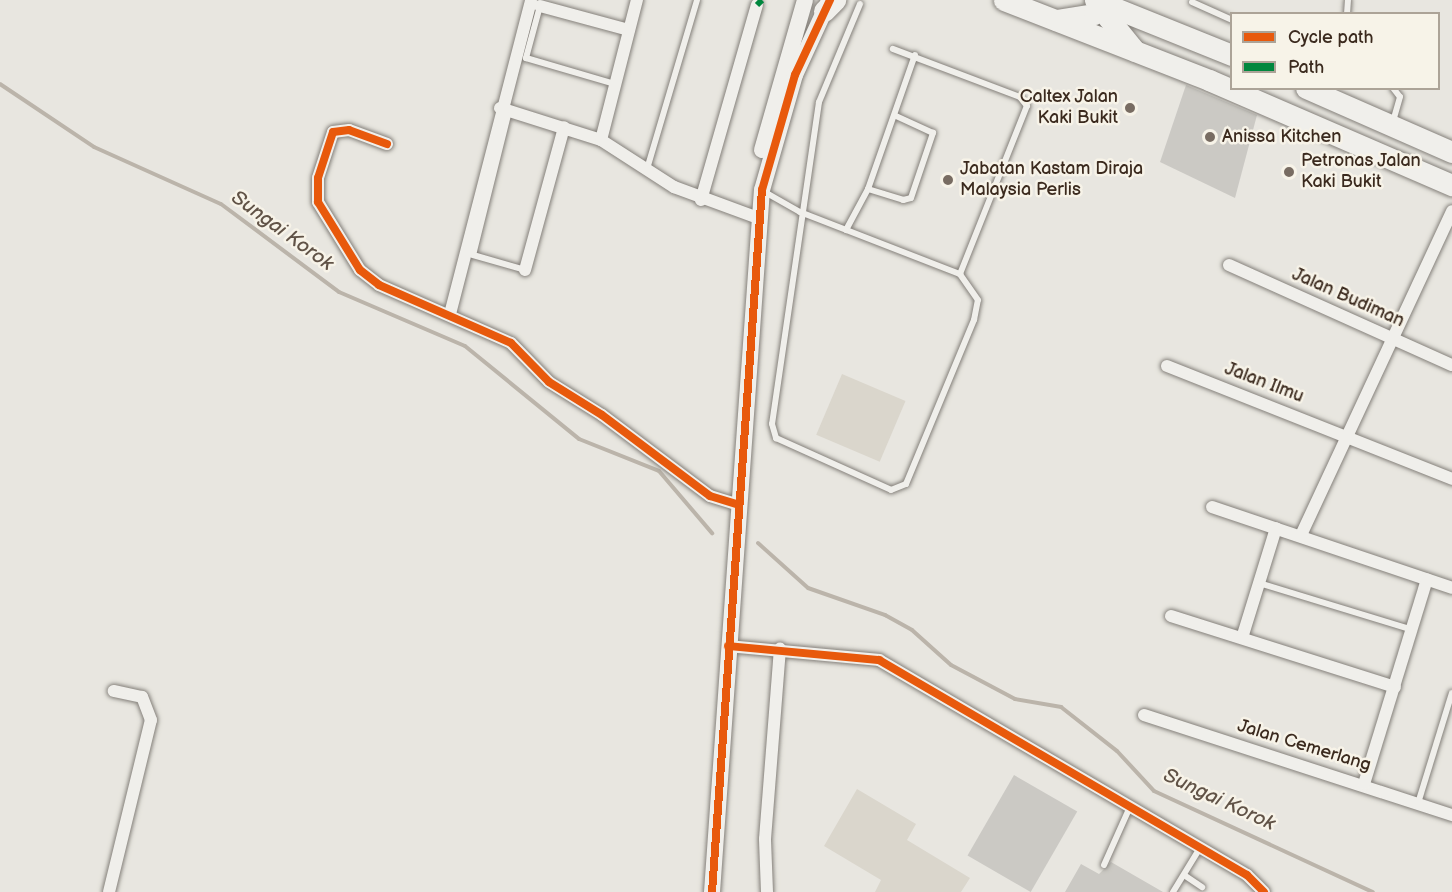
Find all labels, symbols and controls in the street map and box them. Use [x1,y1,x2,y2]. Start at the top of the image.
legend [1230,12,1440,90]
text: Cycle path [1288,27,1374,48]
text: Path [1288,57,1324,78]
place label: Caltex Jalan Kaki Bukit [1019,87,1118,130]
marker: Caltex Jalan Kaki Bukit [1123,101,1137,115]
place label: Anissa Kitchen [1222,126,1341,148]
marker: Anissa Kitchen [1203,130,1217,144]
place label: Petronas Jalan Kaki Bukit [1301,151,1422,194]
place label: Jabatan Kastam Diraja Malaysia Perlis [960,159,1143,201]
marker: Petronas Jalan Kaki Bukit [1282,165,1296,179]
marker: Jabatan Kastam Diraja Malaysia Perlis [941,173,955,187]
water label: Sungai Korok [226,186,338,276]
street label: Jalan Budiman [1289,264,1407,332]
street label: Jalan Ilmu [1222,358,1306,408]
street label: Jalan Cemerlang [1235,715,1373,777]
water label: Sungai Korok [1159,764,1279,836]

